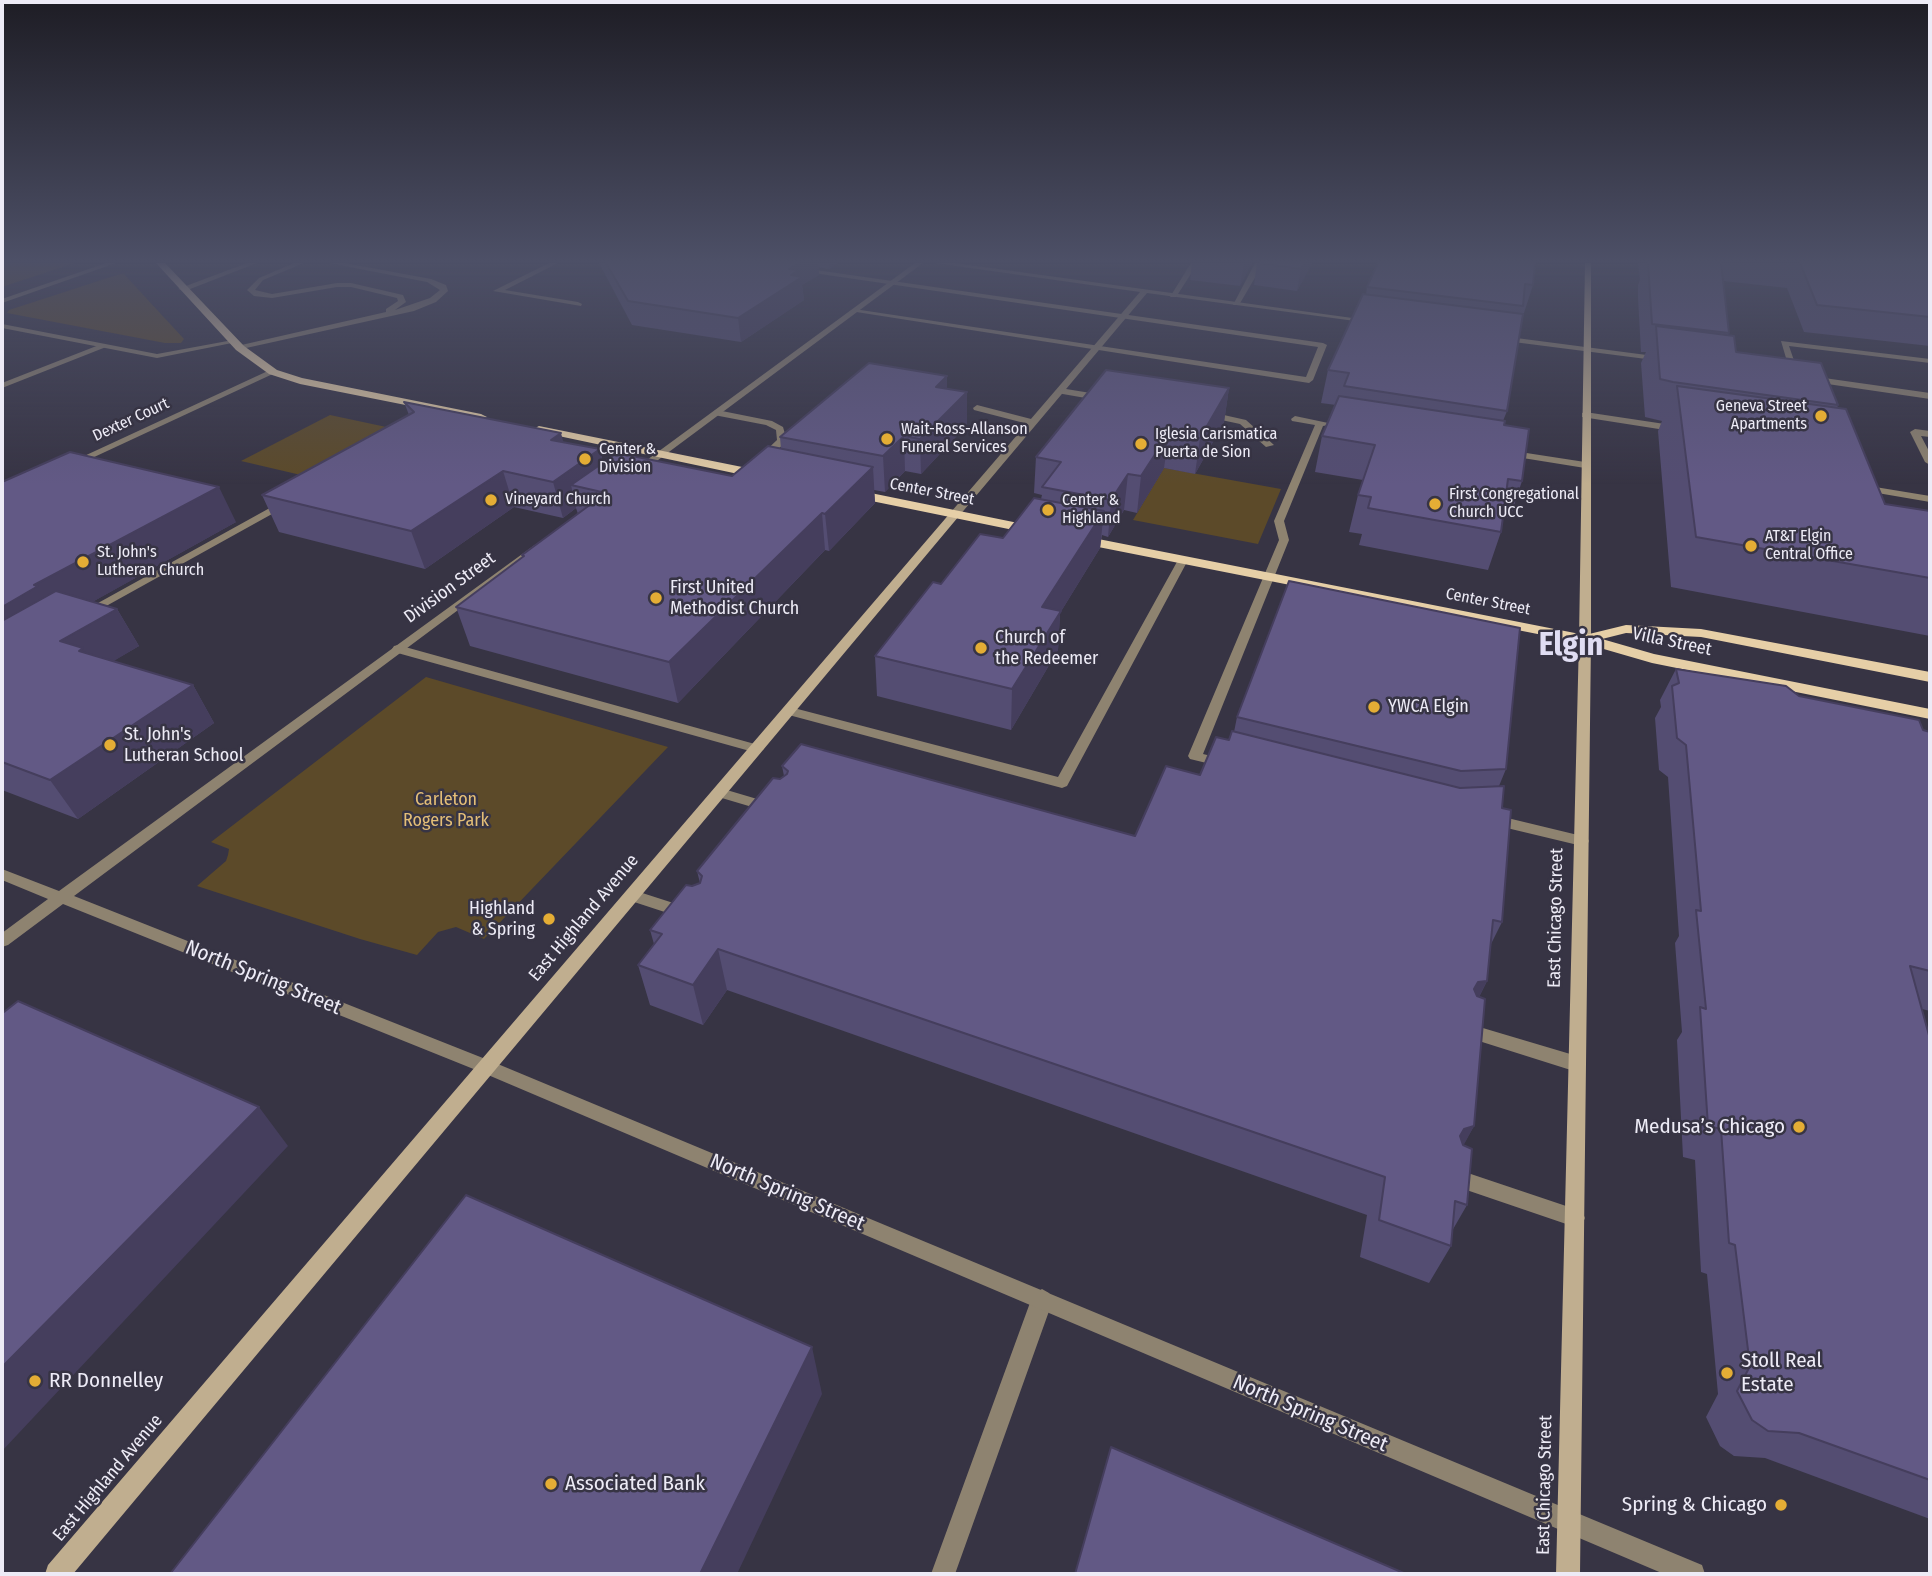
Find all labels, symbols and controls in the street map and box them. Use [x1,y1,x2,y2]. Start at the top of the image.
street label: Dexter Court [90,394,172,446]
place label: Geneva Street Apartments [1716,397,1807,435]
marker: Geneva Street Apartments [1813,408,1829,424]
place label: Wait-Ross-Allanson Funeral Services [901,420,1028,458]
place label: Iglesia Carismatica Puerta de Sion [1155,425,1277,463]
marker: Wait-Ross-Allanson Funeral Services [879,431,895,447]
marker: Iglesia Carismatica Puerta de Sion [1133,436,1149,452]
place label: Center & Division [599,440,656,478]
marker: Center & Division [577,451,593,467]
street label: Center Street [888,474,976,510]
place label: First Congregational Church UCC [1449,485,1579,523]
place label: Vineyard Church [505,490,611,510]
place label: Center & Highland [1062,491,1121,529]
marker: Vineyard Church [483,492,499,508]
marker: First Congregational Church UCC [1427,496,1443,512]
marker: Center & Highland [1040,502,1056,518]
place label: AT&T Elgin Central Office [1765,527,1853,565]
marker: AT&T Elgin Central Office [1743,538,1759,554]
place label: St. John's Lutheran Church [97,543,204,581]
street label: Division Street [400,548,500,628]
marker: St. John's Lutheran Church [75,554,91,570]
place label: First United Methodist Church [670,577,799,620]
street label: Center Street [1444,584,1532,620]
marker: First United Methodist Church [648,590,664,606]
street label: Villa Street [1630,623,1714,661]
place label: Church of the Redeemer [995,627,1098,670]
district label: Elgin [1539,627,1603,665]
marker: Church of the Redeemer [973,640,989,656]
place label: YWCA Elgin [1388,696,1469,718]
marker: YWCA Elgin [1366,699,1382,715]
place label: St. John's Lutheran School [124,724,243,766]
marker: St. John's Lutheran School [102,737,118,753]
park label: Carleton Rogers Park [403,789,489,832]
street label: East Chicago Street [1544,848,1568,988]
street label: East Highland Avenue [525,850,643,986]
place label: Highland & Spring [469,898,535,940]
marker: Highland & Spring [541,911,557,927]
street label: North Spring Street [181,935,345,1021]
place label: Medusa’s Chicago [1634,1114,1785,1140]
marker: Medusa’s Chicago [1791,1119,1807,1135]
street label: North Spring Street [706,1149,868,1237]
place label: Stoll Real Estate [1741,1348,1822,1398]
marker: Stoll Real Estate [1719,1365,1735,1381]
place label: RR Donnelley [49,1368,163,1394]
street label: North Spring Street [1229,1370,1391,1458]
marker: RR Donnelley [27,1373,43,1389]
street label: East Highland Avenue [49,1410,167,1546]
street label: East Chicago Street [1533,1415,1557,1555]
place label: Associated Bank [565,1471,705,1497]
marker: Associated Bank [543,1476,559,1492]
place label: Spring & Chicago [1622,1492,1767,1518]
marker: Spring & Chicago [1773,1497,1789,1513]

